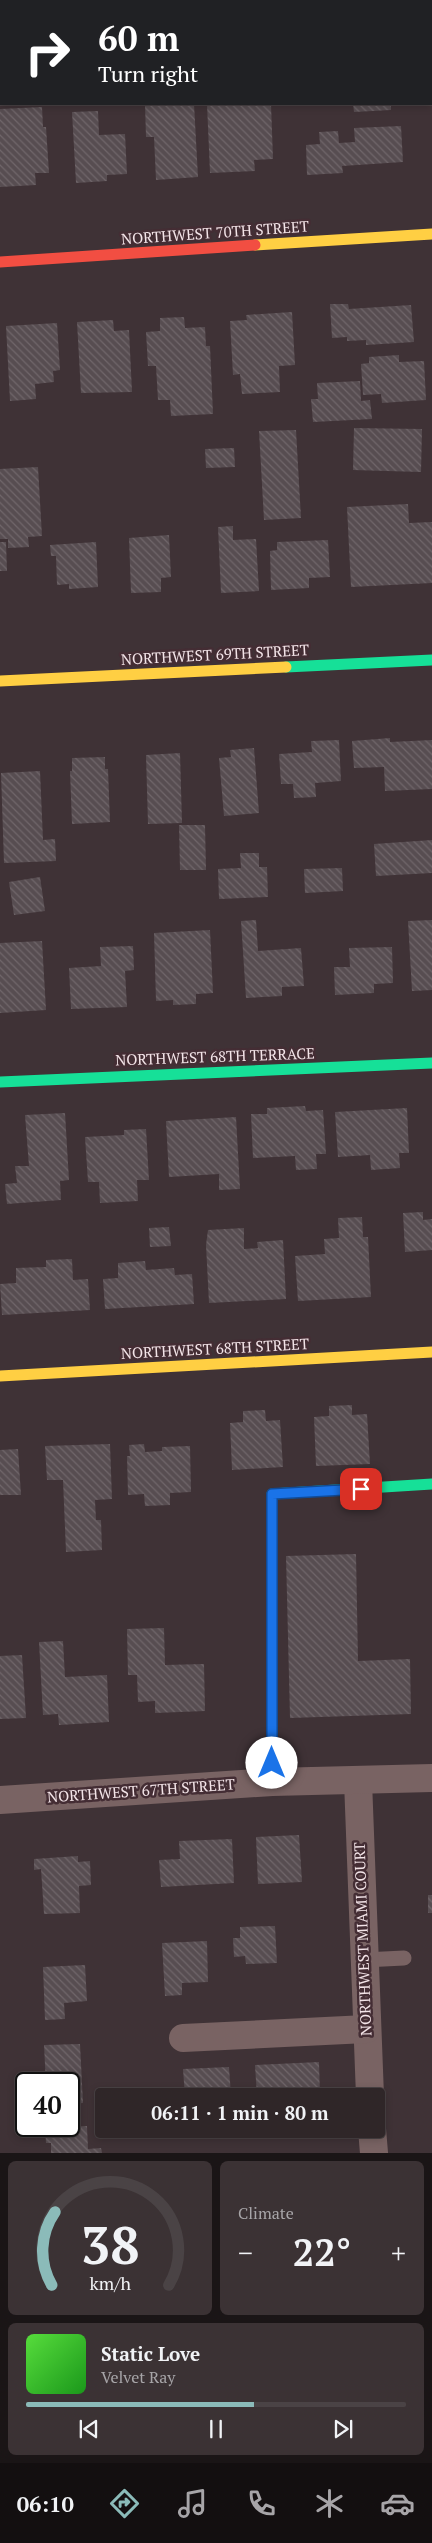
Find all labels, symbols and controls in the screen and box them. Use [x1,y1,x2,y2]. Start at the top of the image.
text: 60 m [98,15,179,61]
icon: right [15,20,80,85]
text: Turn right [98,59,198,88]
street label: NORTHWEST 70TH STREET [120,215,310,249]
street label: NORTHWEST 69TH STREET [120,639,309,669]
street label: NORTHWEST 68TH TERRACE [115,1043,315,1069]
street label: NORTHWEST 68TH STREET [120,1333,309,1363]
pin [340,1468,382,1510]
icon: arrive [347,1475,375,1503]
position arrow [245,1736,297,1788]
street label: NORTHWEST 67TH STREET [46,1773,236,1807]
street label: NORTHWEST MIAMI COURT [349,1842,375,2036]
speed limit sign: 40 [15,2072,80,2137]
text: 06:11 · 1 min · 80 m [151,2100,329,2125]
text: Climate [238,2202,294,2224]
text: 38 [81,2210,139,2279]
text: 22° [293,2227,351,2277]
text: − [238,2234,253,2271]
text: + [391,2234,406,2271]
text: km/h [89,2271,131,2295]
text: Static Love [101,2341,200,2366]
text: Velvet Ray [101,2366,175,2388]
icon: previous [75,2415,103,2443]
icon: pause [202,2415,230,2443]
icon: next [329,2415,357,2443]
icon: directions [107,2486,142,2521]
icon: music [175,2486,210,2521]
icon: phone [244,2486,279,2521]
icon: climate [312,2486,347,2521]
icon: car [380,2486,415,2521]
text: 06:10 [17,2489,74,2518]

